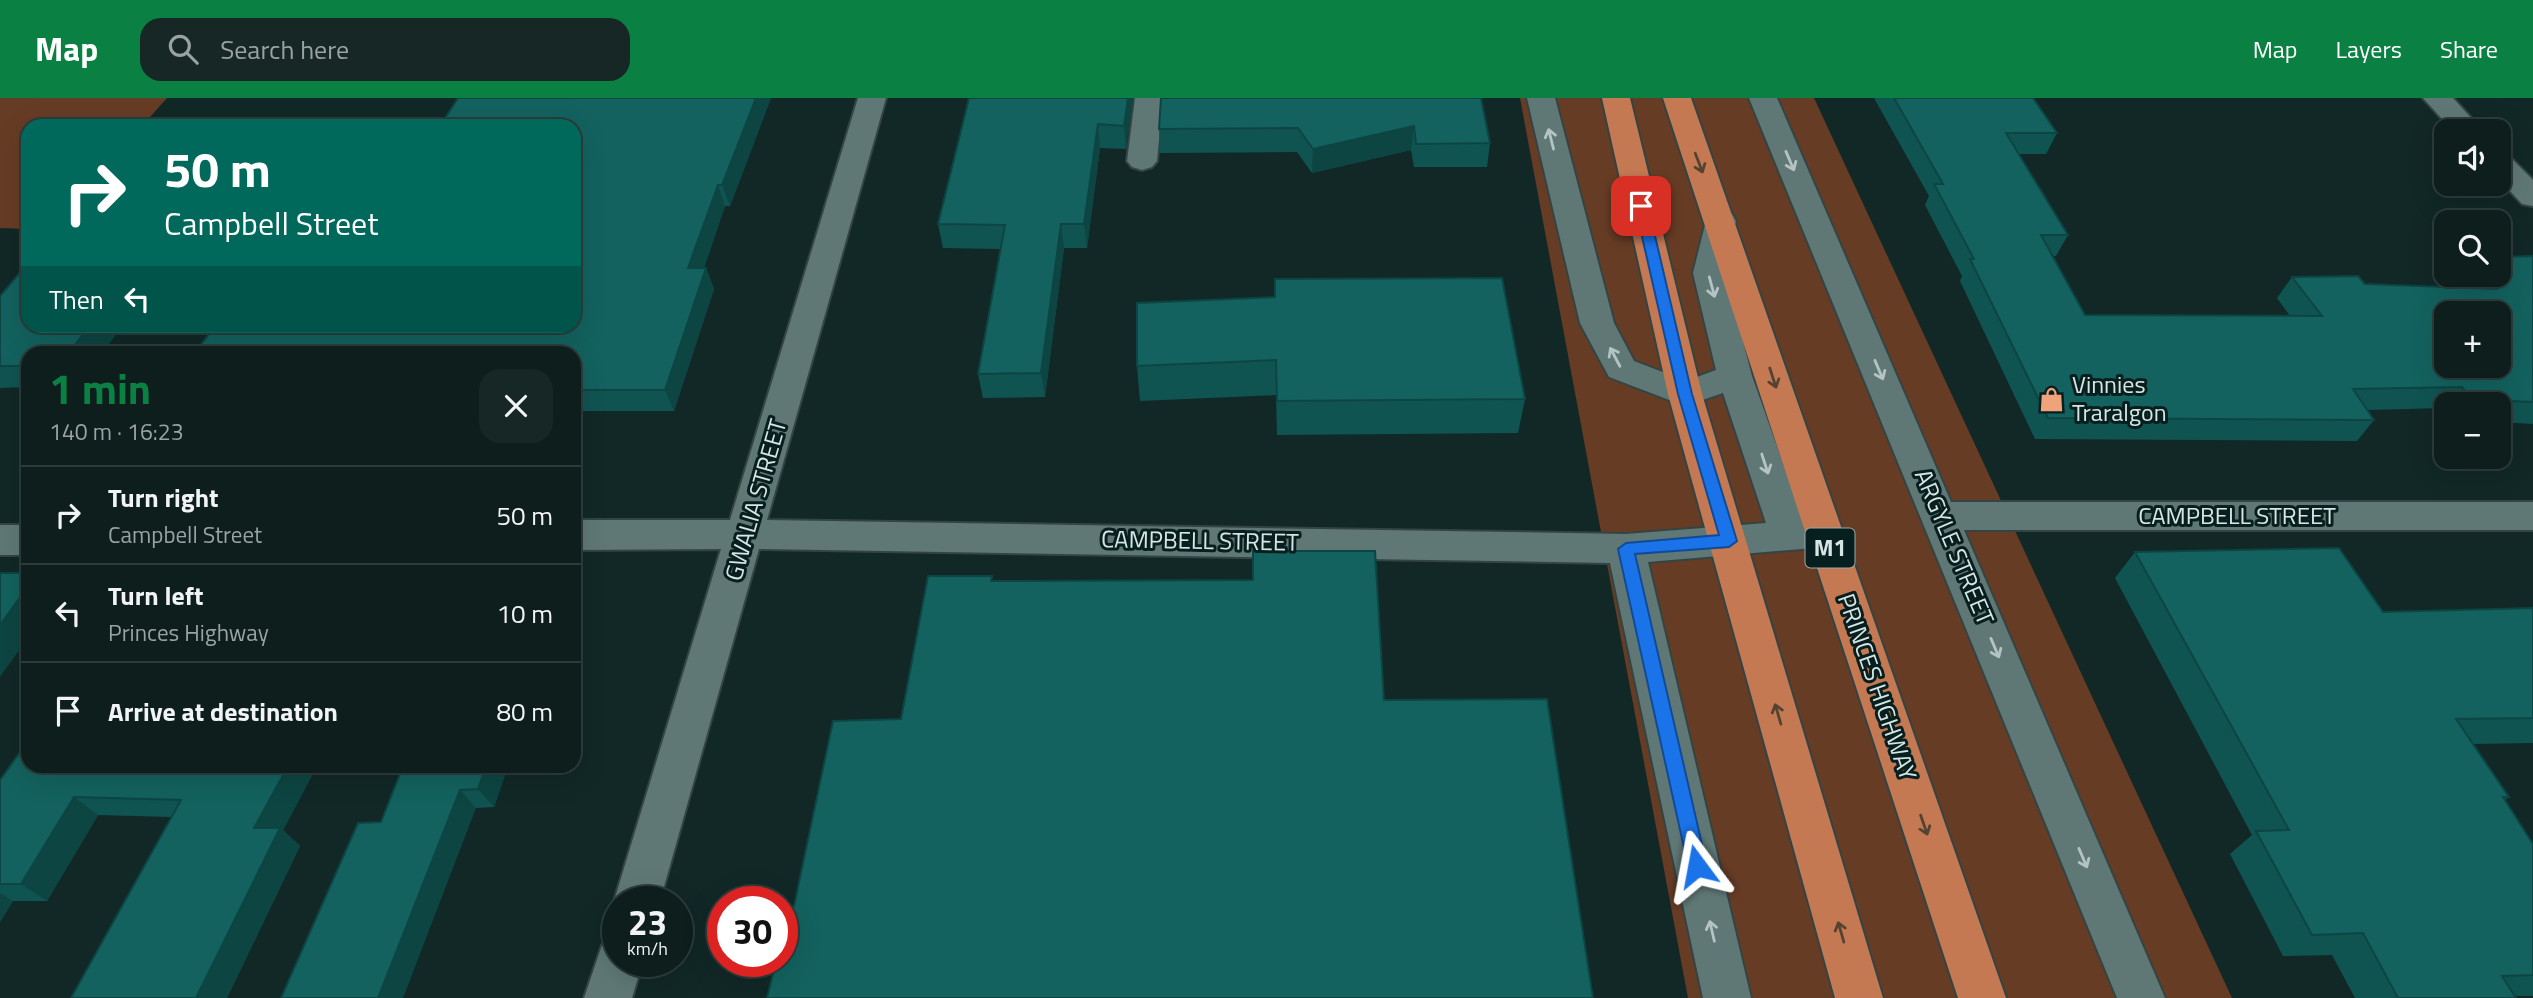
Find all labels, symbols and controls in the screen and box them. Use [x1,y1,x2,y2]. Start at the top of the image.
search box [140,18,630,81]
text: Map [35,24,98,74]
icon: search [164,30,202,68]
text: Search here [220,30,349,69]
text: Map [2253,31,2298,67]
text: Layers [2336,31,2402,67]
text: Share [2440,31,2498,67]
map controls [2434,119,2511,469]
button: sound [2434,119,2511,196]
one-way arrow [1544,128,1557,151]
text: 50 m [164,131,271,206]
icon: right [49,147,140,238]
one-way arrow [1784,150,1797,171]
one-way arrow [1693,151,1706,173]
pin [1611,176,1671,236]
icon: arrive [1622,187,1660,225]
text: Campbell Street [164,199,378,247]
button: search [2434,210,2511,287]
one-way arrow [1706,276,1719,298]
text: Then [49,280,104,319]
icon: left [118,280,156,318]
button: + [2434,301,2511,378]
one-way arrow [1608,347,1622,367]
text: 1 min [49,356,151,420]
one-way arrow [1873,359,1886,381]
one-way arrow [1768,366,1780,388]
place label: Vinnies Traralgon [2072,366,2167,430]
button: close [479,369,553,443]
shop icon: Vinnies Traralgon [2038,385,2066,413]
button: − [2434,392,2511,469]
text: 140 m · 16:23 [49,414,184,449]
street label: GWALIA STREET [715,414,795,585]
one-way arrow [1760,453,1772,475]
street label: ARGYLE STREET [1906,463,2004,630]
text: Turn right [108,478,219,517]
icon: right [49,496,87,534]
text: 50 m [496,496,553,535]
street label: CAMPBELL STREET [2138,497,2336,533]
text: Campbell Street [108,517,262,552]
street label: CAMPBELL STREET [1101,520,1300,560]
road number: M1 [1806,529,1854,568]
text: Turn left [108,576,203,615]
street label: PRINCES HIGHWAY [1829,588,1927,785]
icon: left [49,594,87,632]
text: 10 m [496,594,553,633]
text: Princes Highway [108,615,269,650]
one-way arrow [1990,636,2003,658]
icon: arrive [49,692,87,730]
text: Arrive at destination [108,692,338,731]
text: 80 m [496,692,553,731]
one-way arrow [1771,703,1784,725]
one-way arrow [1919,814,1931,836]
position arrow [1660,829,1734,903]
one-way arrow [2077,847,2090,868]
speed limit sign: 30 [707,886,798,977]
text: 23 [628,895,667,949]
one-way arrow [1705,920,1718,943]
one-way arrow [1833,922,1846,944]
text: km/h [627,935,668,962]

